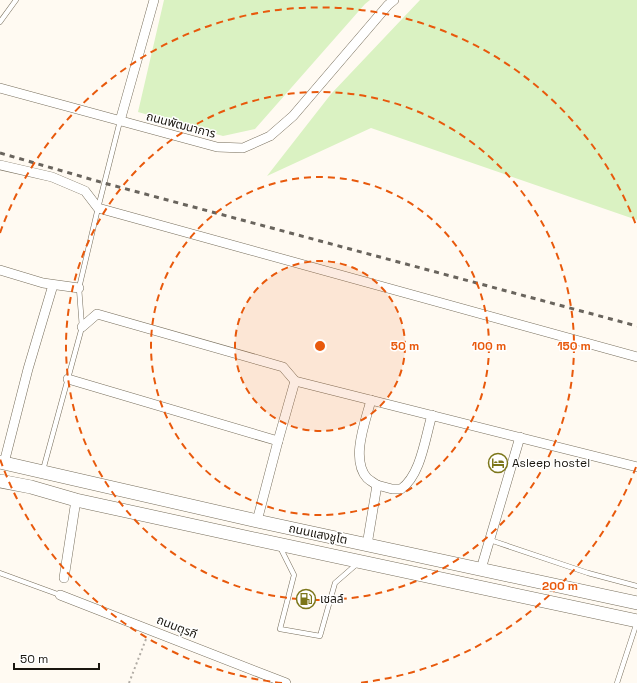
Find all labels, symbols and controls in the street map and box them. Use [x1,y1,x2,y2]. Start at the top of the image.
street label: ถนนพัฒนาการ [145,108,218,142]
text: 50 m [391,338,419,354]
text: 100 m [472,338,506,354]
text: 150 m [557,338,591,354]
centre of rings [313,339,327,353]
hotel icon: Asleep hostel [487,452,509,474]
place label: Asleep hostel [512,455,590,471]
street label: ถนนแสงชูโต [287,520,349,548]
text: 200 m [542,578,578,594]
fuel station icon: เชลล์ [295,588,317,610]
place label: เชลล์ [320,591,344,607]
street label: ถนนตุรกี [154,612,200,642]
scale bar [14,645,99,671]
text: 50 m [20,651,48,667]

